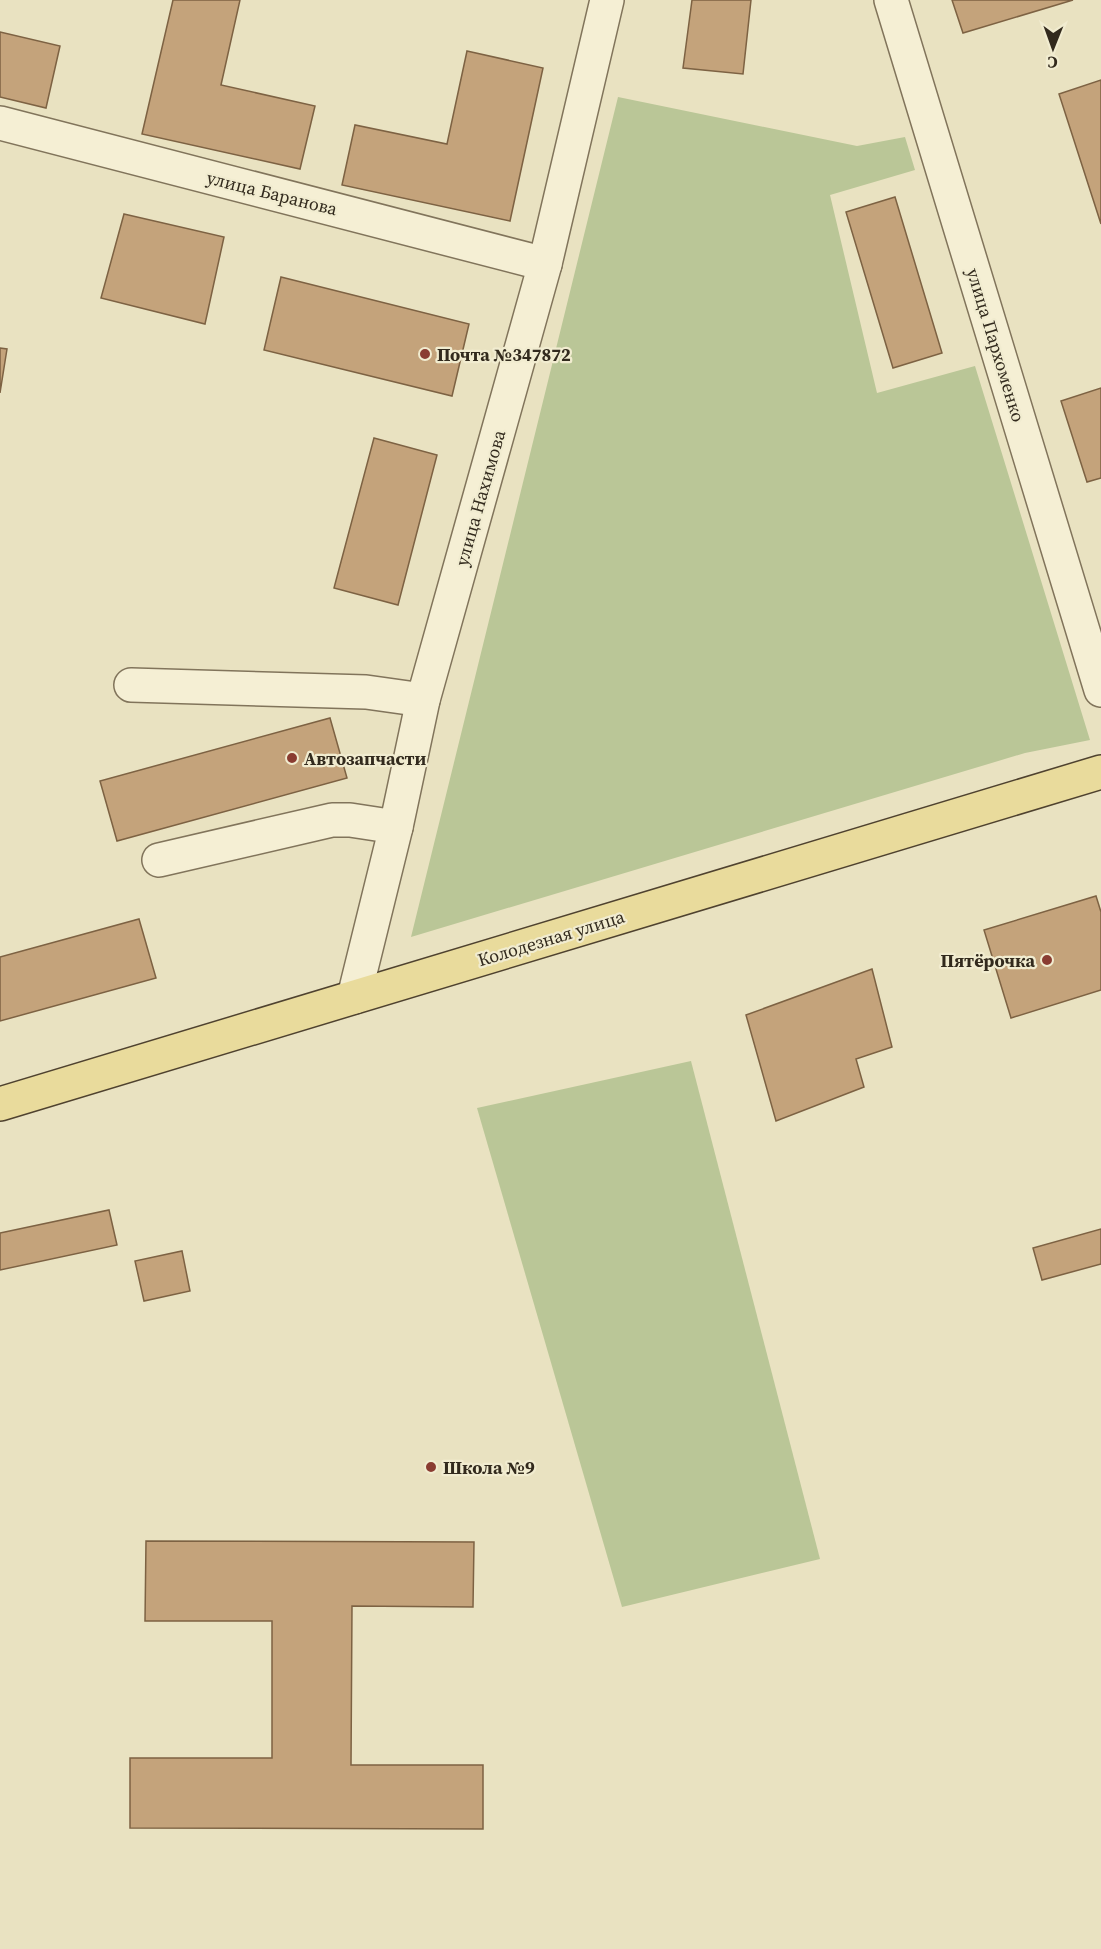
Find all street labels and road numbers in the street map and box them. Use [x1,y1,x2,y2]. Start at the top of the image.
street label: улица Баранова [204,165,341,222]
street label: улица Пархоменко [961,265,1031,425]
street label: улица Нахимова [449,426,512,569]
street label: Колодезная улица [474,903,628,972]

